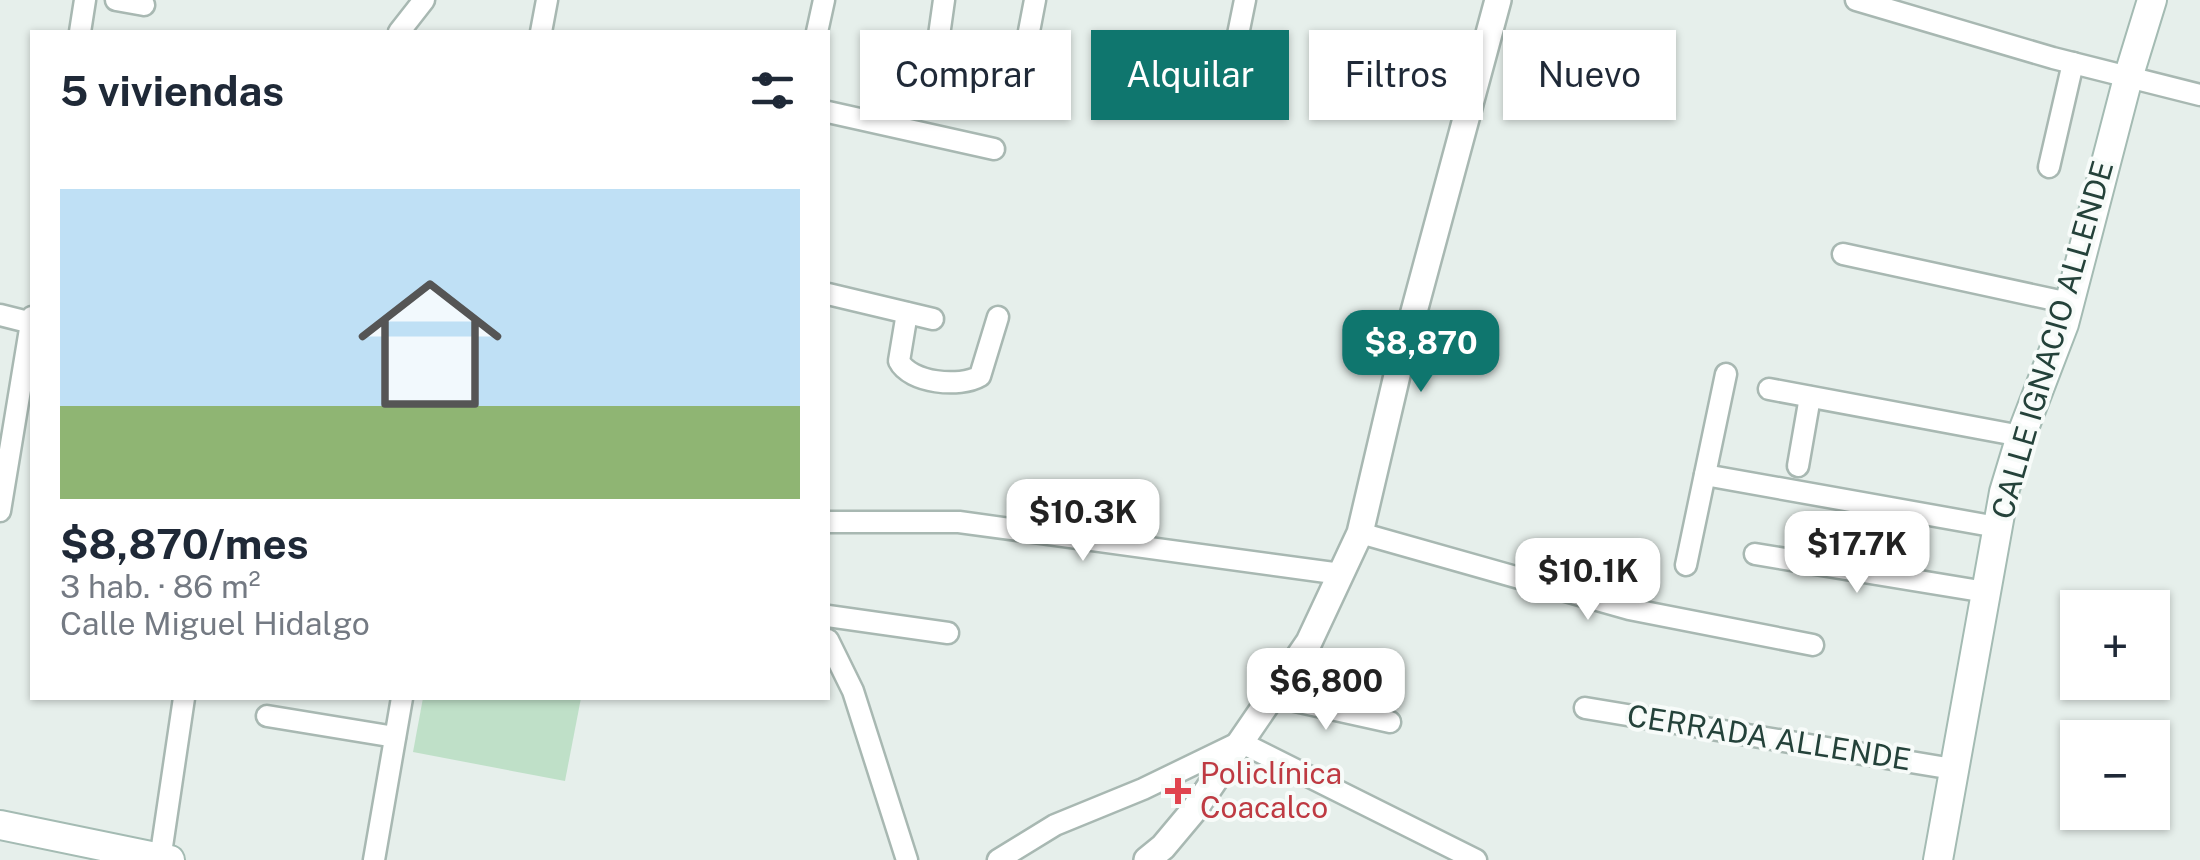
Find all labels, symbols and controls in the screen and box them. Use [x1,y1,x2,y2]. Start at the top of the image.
chip: Comprar [860,30,1071,120]
chip: Alquilar [1091,30,1289,120]
chip: Filtros [1309,30,1483,120]
chip: Nuevo [1503,30,1676,120]
icon: filters [745,63,800,118]
text: 5 viviendas [60,66,284,115]
street label: CALLE IGNACIO ALLENDE [1984,157,2120,523]
icon: home [340,254,520,434]
pin: $8,870 [1340,310,1502,395]
text: $8,870 [1364,324,1478,361]
pin: $10.3K [1002,479,1164,564]
text: $10.3K [1029,493,1137,530]
pin: $17.7K [1776,511,1938,596]
text: $8,870/mes [60,519,309,568]
text: $17.7K [1807,525,1907,562]
pin: $10.1K [1507,538,1669,623]
text: $10.1K [1537,552,1639,589]
text: 3 hab. · 86 m² [60,568,260,605]
map controls [2060,590,2170,830]
button: + [2060,590,2170,700]
text: Calle Miguel Hidalgo [60,605,370,642]
pin: $6,800 [1245,648,1407,733]
text: $6,800 [1269,662,1383,699]
street label: CERRADA ALLENDE [1625,697,1914,777]
button: − [2060,720,2170,830]
place label: Policlínica Coacalco [1200,755,1342,825]
marker: Policlínica Coacalco [1165,778,1191,804]

